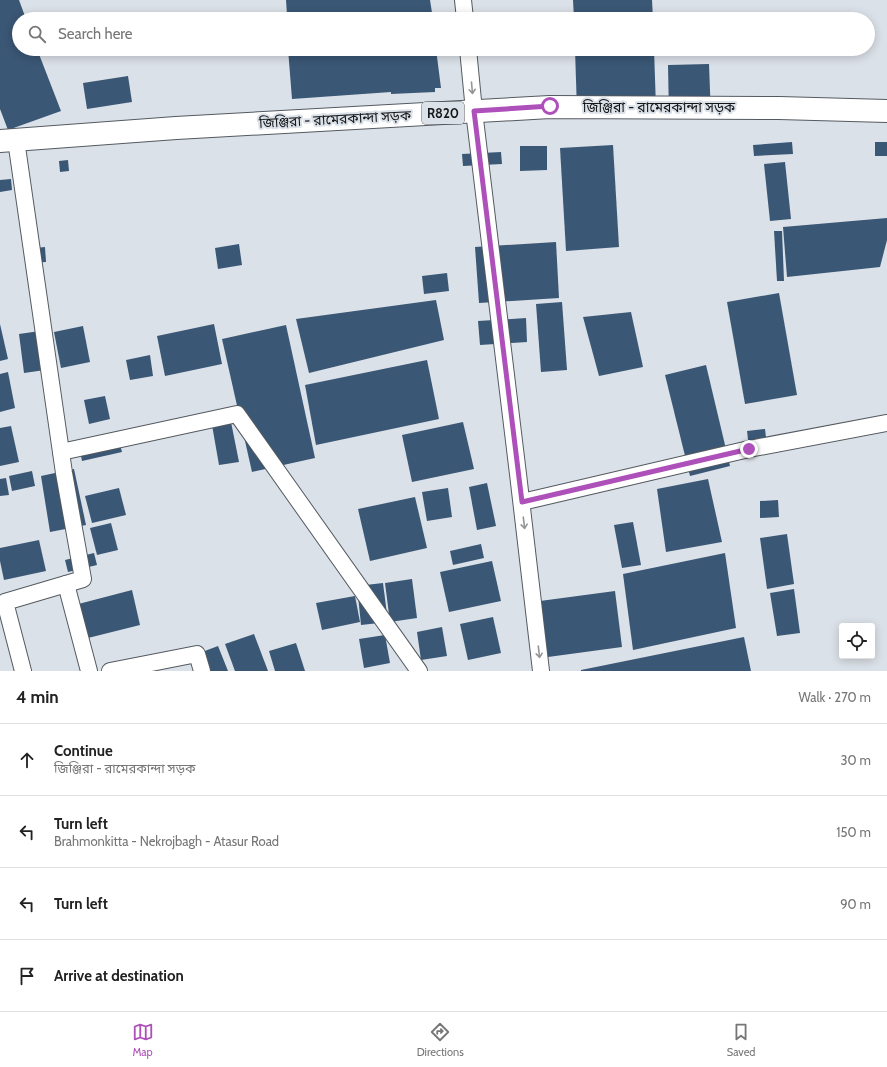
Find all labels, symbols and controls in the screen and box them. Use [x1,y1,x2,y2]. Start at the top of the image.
search box [12,12,875,56]
icon: search [26,23,48,45]
text: Search here [58,25,133,43]
one-way arrow [468,81,475,94]
route start [541,97,559,115]
street label: জিঞ্জিরা - রামেরকান্দা সড়ক [582,98,736,116]
road number: R820 [422,102,464,124]
street label: জিঞ্জিরা - রামেরকান্দা সড়ক [257,106,412,132]
route end [740,440,758,458]
one-way arrow [520,516,528,529]
map controls [839,623,875,659]
button: locate [839,623,875,659]
one-way arrow [535,645,543,658]
text: 4 min [16,687,59,707]
text: Walk · 270 m [799,689,871,705]
text: Continue [54,742,113,760]
icon: ahead [16,749,38,771]
text: 30 m [841,752,871,768]
text: জিঞ্জিরা - রামেরকান্দা সড়ক [54,760,195,776]
text: Turn left [54,815,108,833]
icon: left [16,821,38,843]
text: 150 m [836,824,871,840]
text: Brahmonkitta - Nekrojbagh - Atasur Road [54,833,279,849]
icon: left [16,893,38,915]
text: Turn left [54,895,108,913]
text: 90 m [840,896,871,912]
icon: arrive [16,965,38,987]
text: Arrive at destination [54,967,184,985]
tab: Map [132,1021,154,1059]
tab: Directions [417,1021,464,1059]
tab: Saved [727,1021,755,1059]

